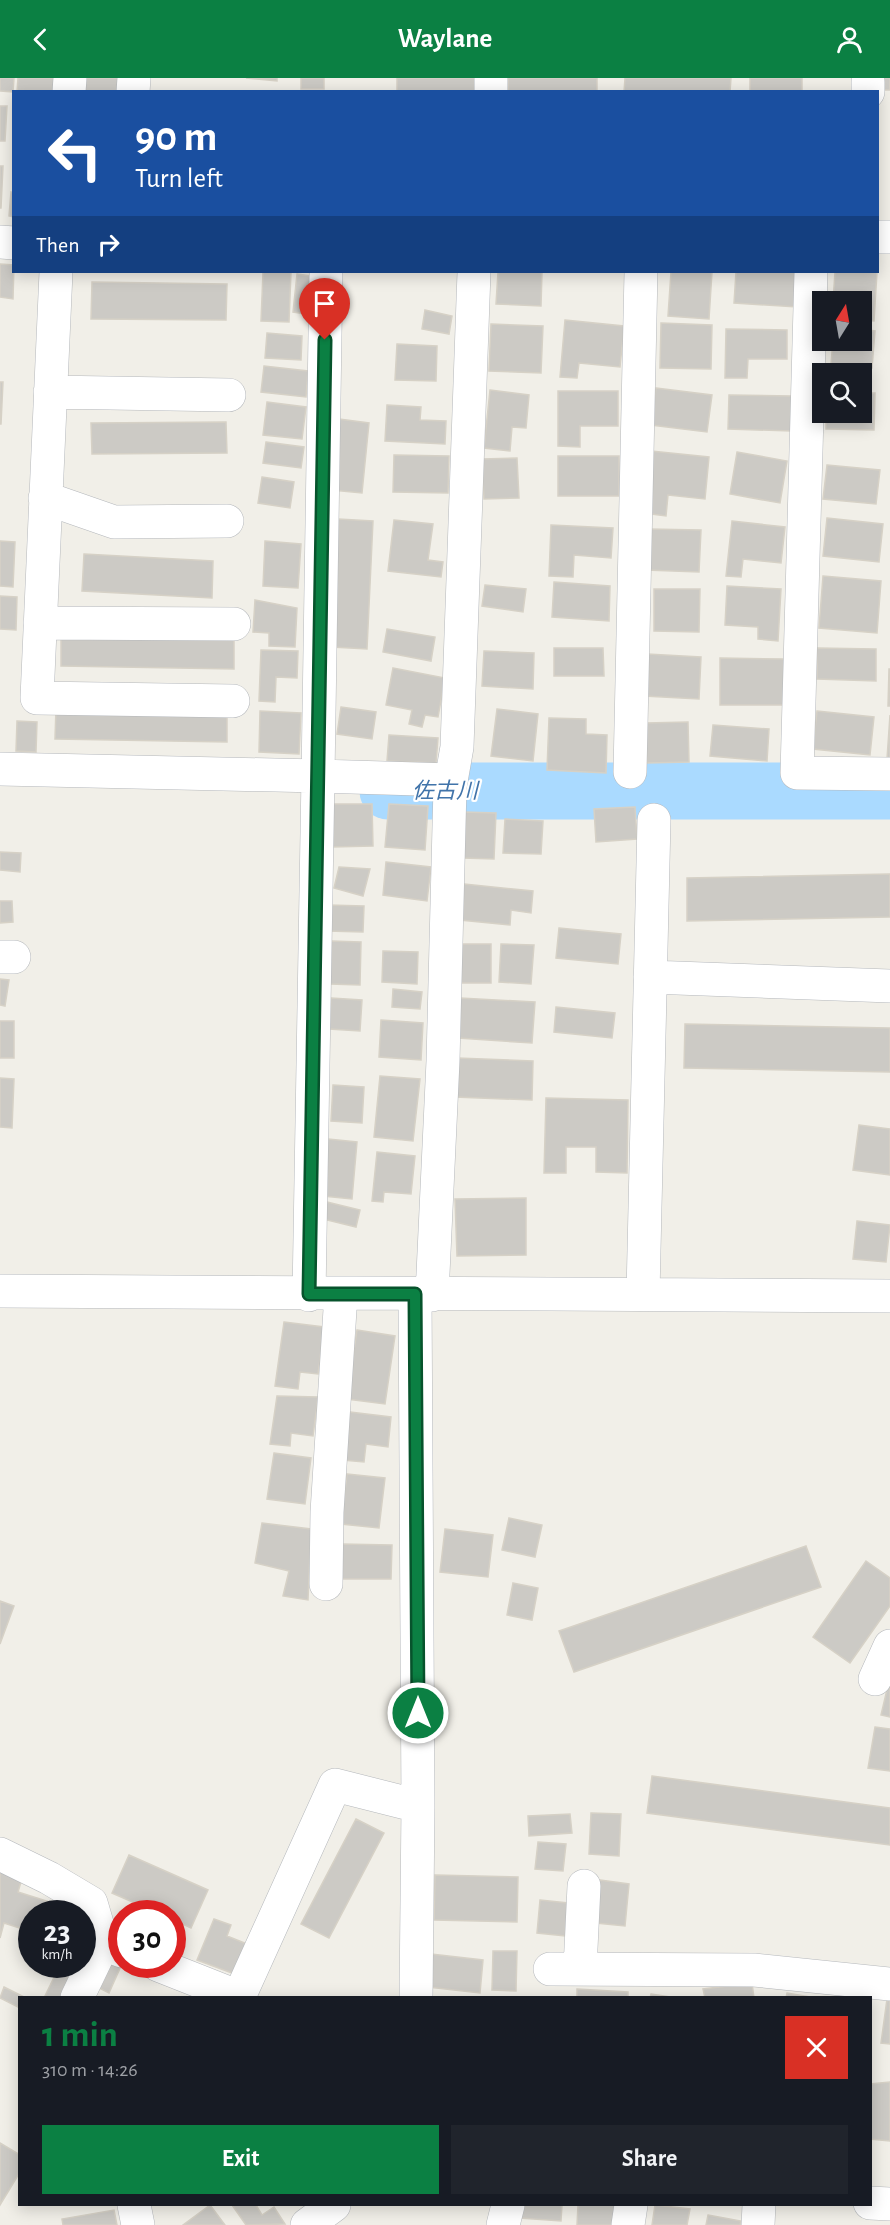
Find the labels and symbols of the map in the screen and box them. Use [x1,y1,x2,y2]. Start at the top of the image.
pin [299,278,350,340]
north arrow [812,291,872,351]
water label: 佐古川 [412,779,480,802]
position arrow [386,1681,450,1745]
speed limit sign: 30 [108,1900,186,1978]

